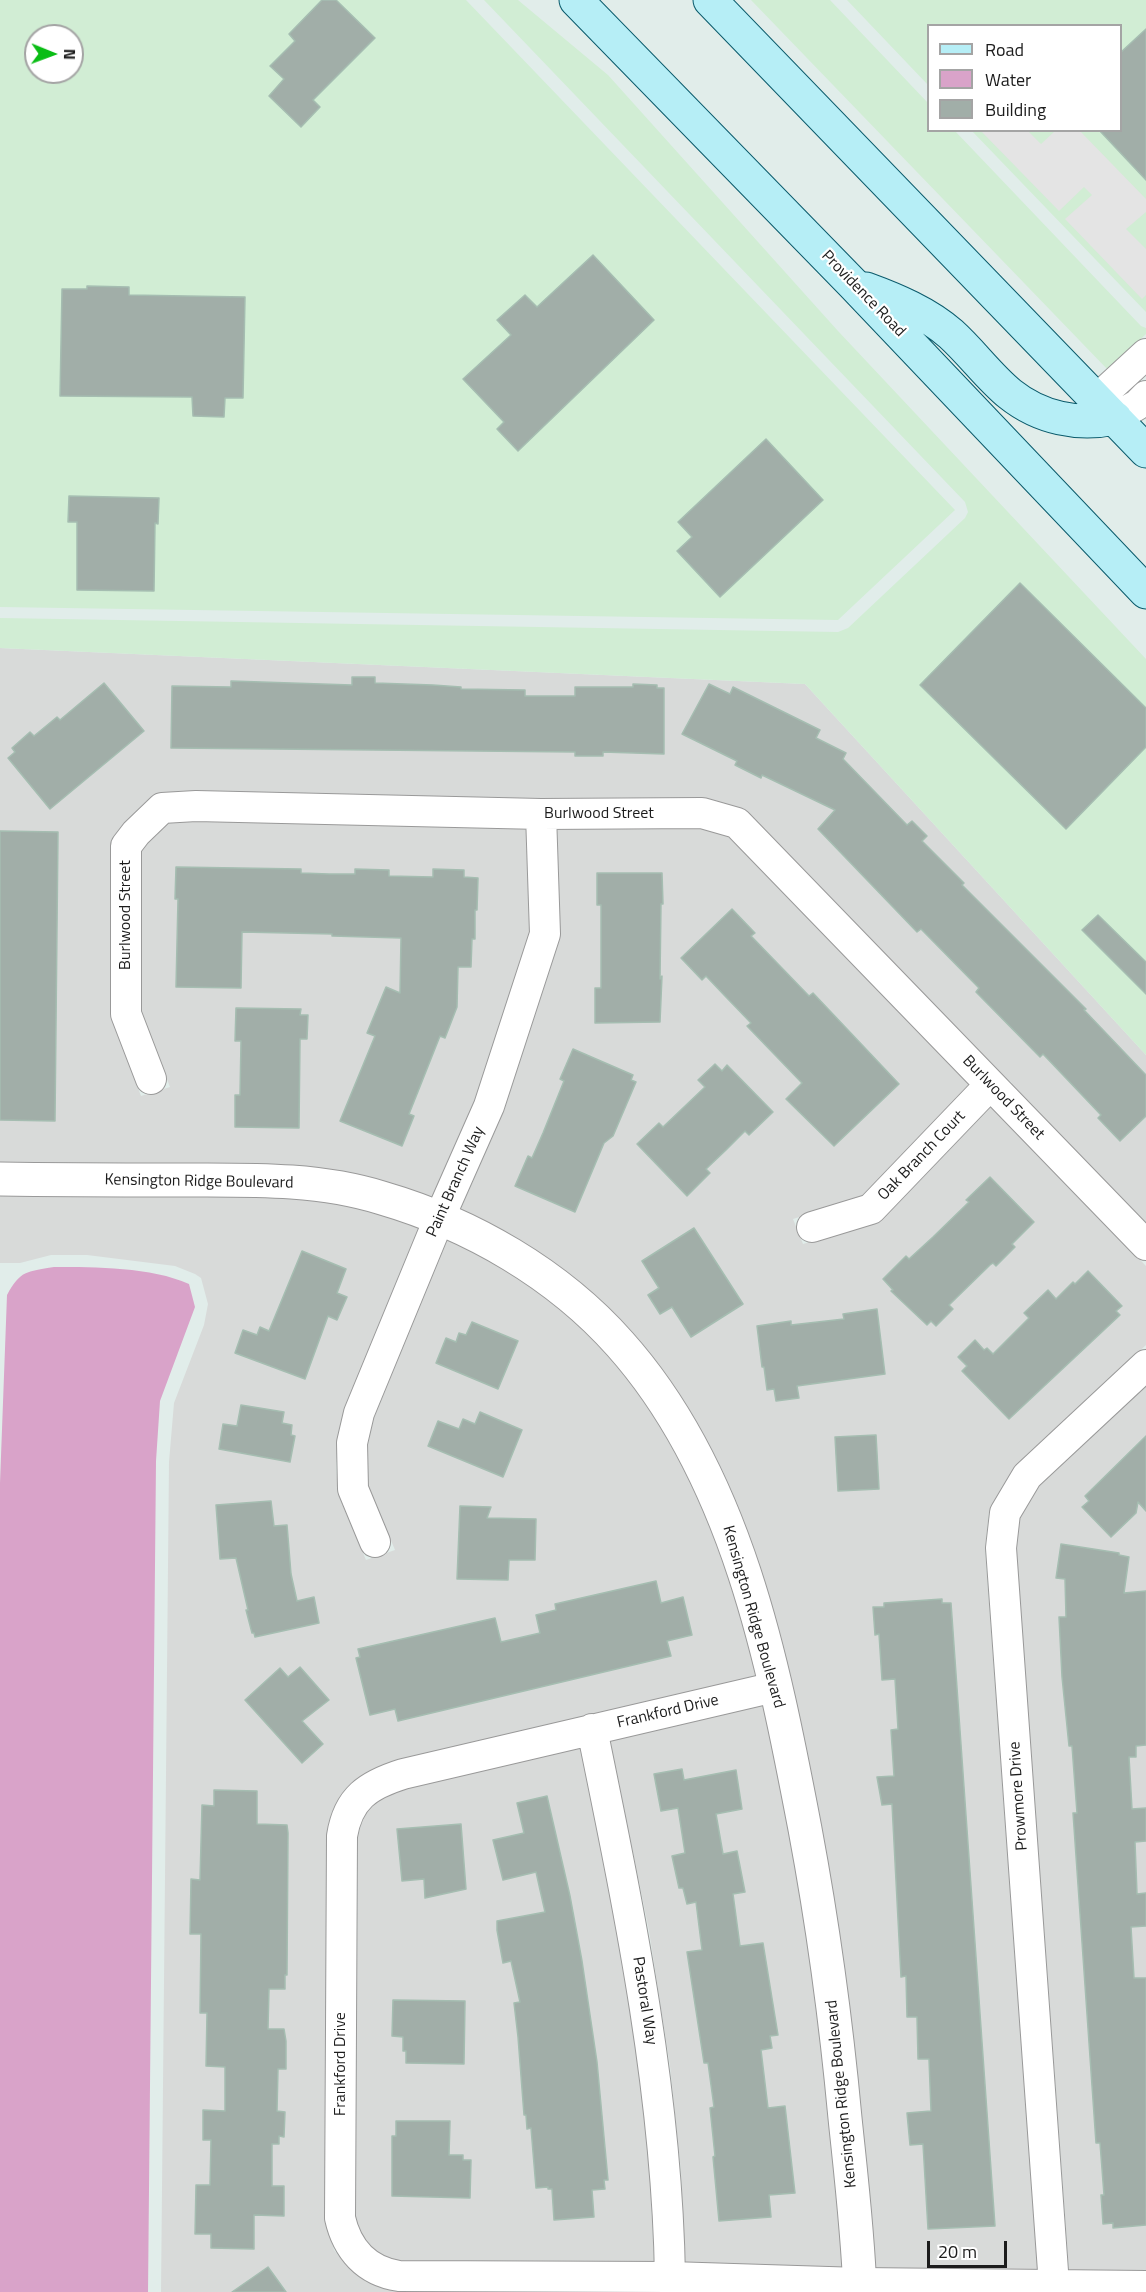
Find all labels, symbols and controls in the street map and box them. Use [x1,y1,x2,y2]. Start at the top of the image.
north arrow [24,24,84,84]
legend [927,24,1122,132]
text: Road [985,36,1024,63]
text: N [58,49,82,60]
text: Water [985,66,1031,93]
text: Building [985,96,1046,123]
street label: Providence Road [817,247,909,341]
street label: Burlwood Street [544,804,654,824]
street label: Burlwood Street [116,860,136,970]
street label: Burlwood Street [958,1052,1048,1144]
street label: Oak Branch Court [874,1107,970,1205]
street label: Paint Branch Way [423,1124,489,1240]
street label: Kensington Ridge Boulevard [104,1171,294,1193]
street label: Kensington Ridge Boulevard [718,1524,788,1710]
street label: Frankford Drive [615,1691,721,1733]
street label: Prowmore Drive [1006,1741,1032,1851]
street label: Pastoral Way [628,1955,660,2047]
street label: Kensington Ridge Boulevard [823,1999,861,2189]
street label: Frankford Drive [331,2012,351,2116]
scale bar [930,2229,1010,2267]
text: 20 m [938,2238,977,2265]

